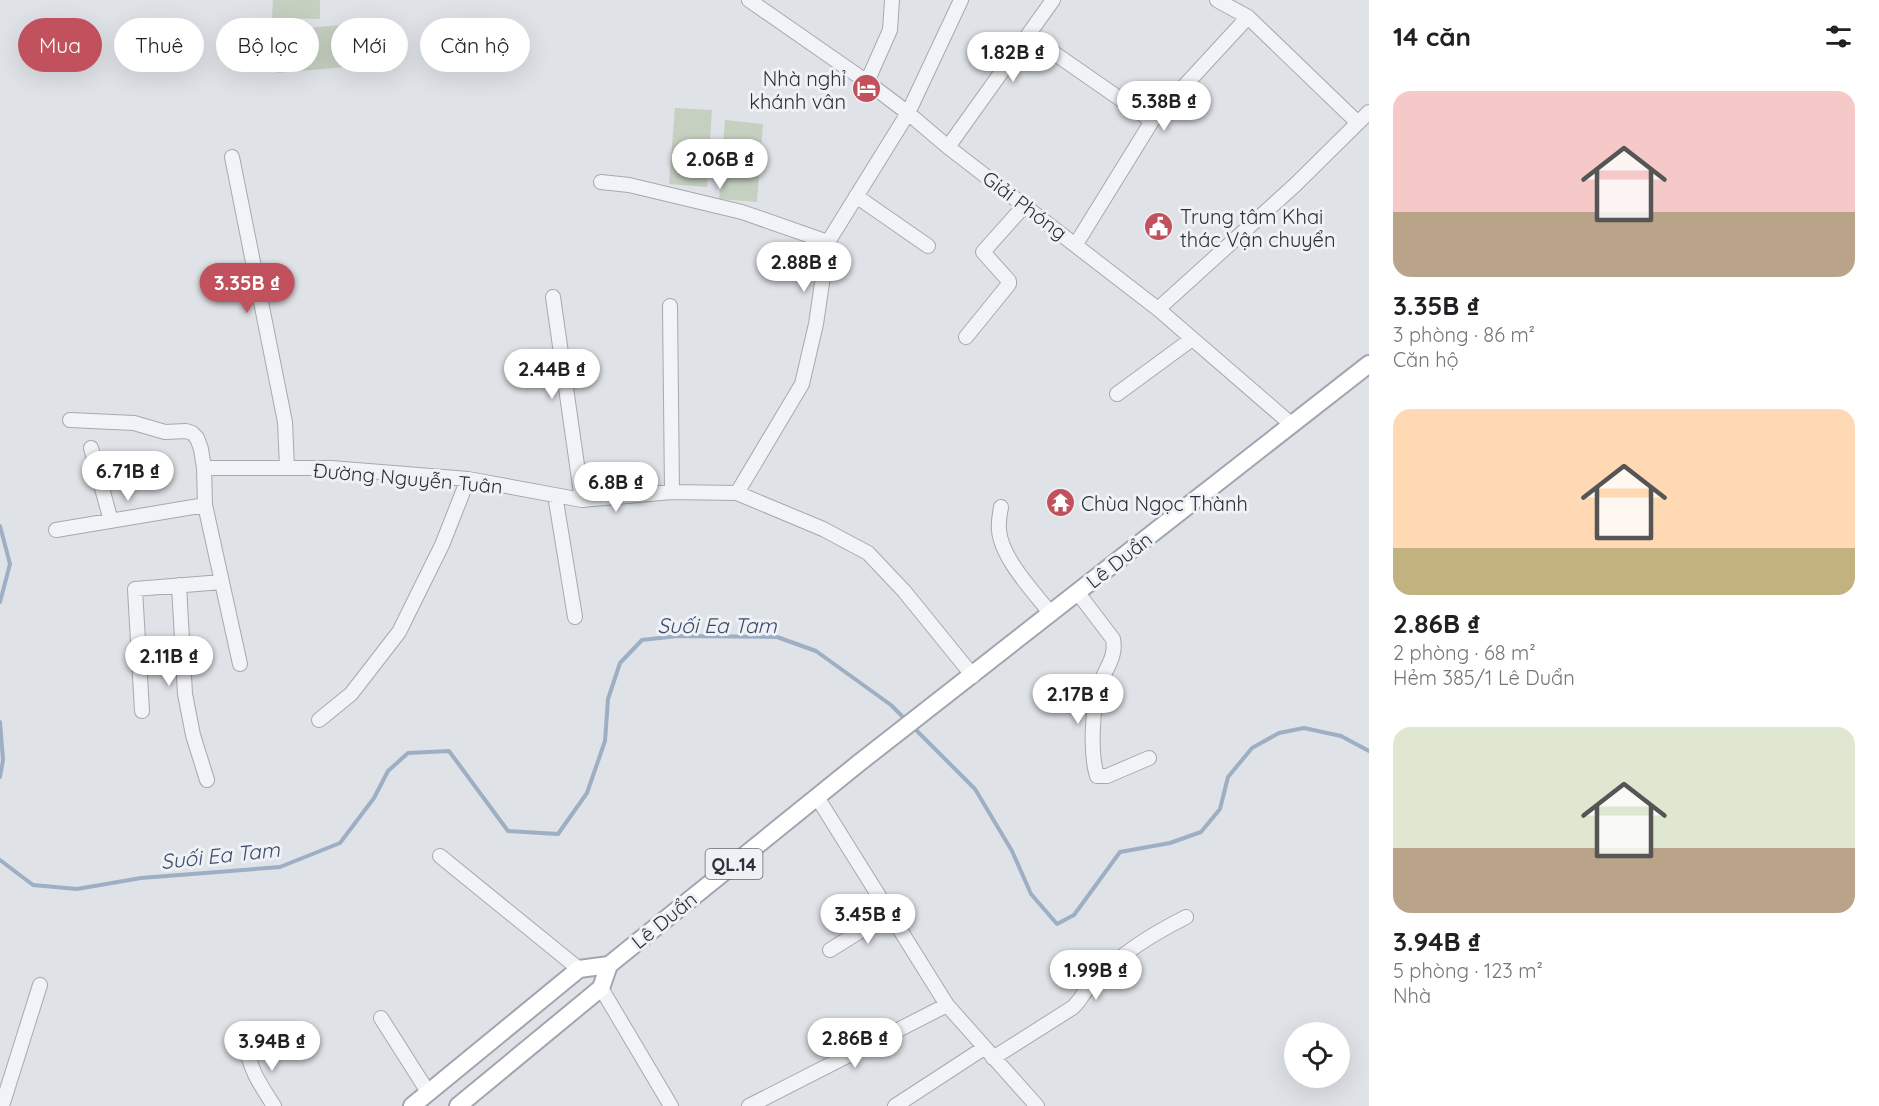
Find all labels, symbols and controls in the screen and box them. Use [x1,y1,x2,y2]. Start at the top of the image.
chip: Mua [18,18,102,72]
chip: Thuê [114,18,204,72]
chip: Bộ lọc [216,18,319,72]
chip: Mới [331,18,408,72]
chip: Căn hộ [420,18,530,72]
text: 14 căn [1393,20,1471,53]
icon: filters [1822,20,1855,53]
pin: 1.82B ₫ [958,32,1068,83]
text: 1.82B ₫ [981,39,1045,64]
place label: Nhà nghỉ khánh vân [749,66,846,114]
hotel icon: Nhà nghỉ khánh vân [851,73,883,105]
pin: 5.38B ₫ [1109,81,1219,132]
text: 5.38B ₫ [1131,88,1197,113]
icon: home [1570,130,1678,238]
pin: 2.06B ₫ [665,139,775,190]
text: 2.06B ₫ [686,146,754,171]
street label: Giải Phóng [978,165,1072,245]
place label: Trung tâm Khai thác Vận chuyển [1180,204,1335,252]
public building icon: Trung tâm Khai thác Vận chuyển [1143,211,1175,243]
pin: 2.88B ₫ [749,242,859,293]
text: 2.88B ₫ [770,249,838,274]
pin: 3.35B ₫ [192,263,302,314]
text: 3.35B ₫ [214,270,280,295]
text: 3.35B ₫ [1393,289,1480,322]
text: 3 phòng · 86 m² [1393,322,1535,347]
text: Căn hộ [1393,347,1459,372]
pin: 2.44B ₫ [497,349,607,400]
text: 2.44B ₫ [518,356,586,381]
icon: home [1570,448,1678,556]
pin: 6.71B ₫ [73,451,183,502]
street label: Đường Nguyễn Tuân [312,457,504,499]
text: 6.71B ₫ [96,458,160,483]
pin: 6.8B ₫ [567,462,665,513]
text: 6.8B ₫ [588,469,644,494]
temple icon: Chùa Ngọc Thành [1044,487,1076,519]
place label: Chùa Ngọc Thành [1081,491,1248,516]
street label: Lê Duẩn [1081,526,1157,594]
text: 2.86B ₫ [1393,607,1480,640]
water label: Suối Ea Tam [657,612,778,638]
pin: 2.11B ₫ [114,636,224,687]
text: 2 phòng · 68 m² [1393,640,1536,665]
text: 2.11B ₫ [139,643,199,668]
text: Hẻm 385/1 Lê Duẩn [1393,665,1575,690]
pin: 2.17B ₫ [1023,674,1133,725]
text: 2.17B ₫ [1047,681,1109,706]
icon: home [1570,766,1678,874]
water label: Suối Ea Tam [159,836,282,874]
road number: QL.14 [706,849,762,879]
street label: Lê Duẩn [626,886,702,954]
pin: 3.45B ₫ [813,894,923,945]
text: 3.45B ₫ [834,901,902,926]
text: 3.94B ₫ [1393,925,1481,958]
pin: 1.99B ₫ [1041,950,1151,1001]
text: 1.99B ₫ [1064,957,1128,982]
text: 5 phòng · 123 m² [1393,958,1543,983]
text: Nhà [1393,983,1431,1008]
pin: 2.86B ₫ [800,1018,910,1069]
pin: 3.94B ₫ [217,1021,327,1072]
map controls [1284,1022,1350,1088]
button: locate [1284,1022,1350,1088]
text: 2.86B ₫ [821,1025,889,1050]
text: 3.94B ₫ [238,1028,306,1053]

